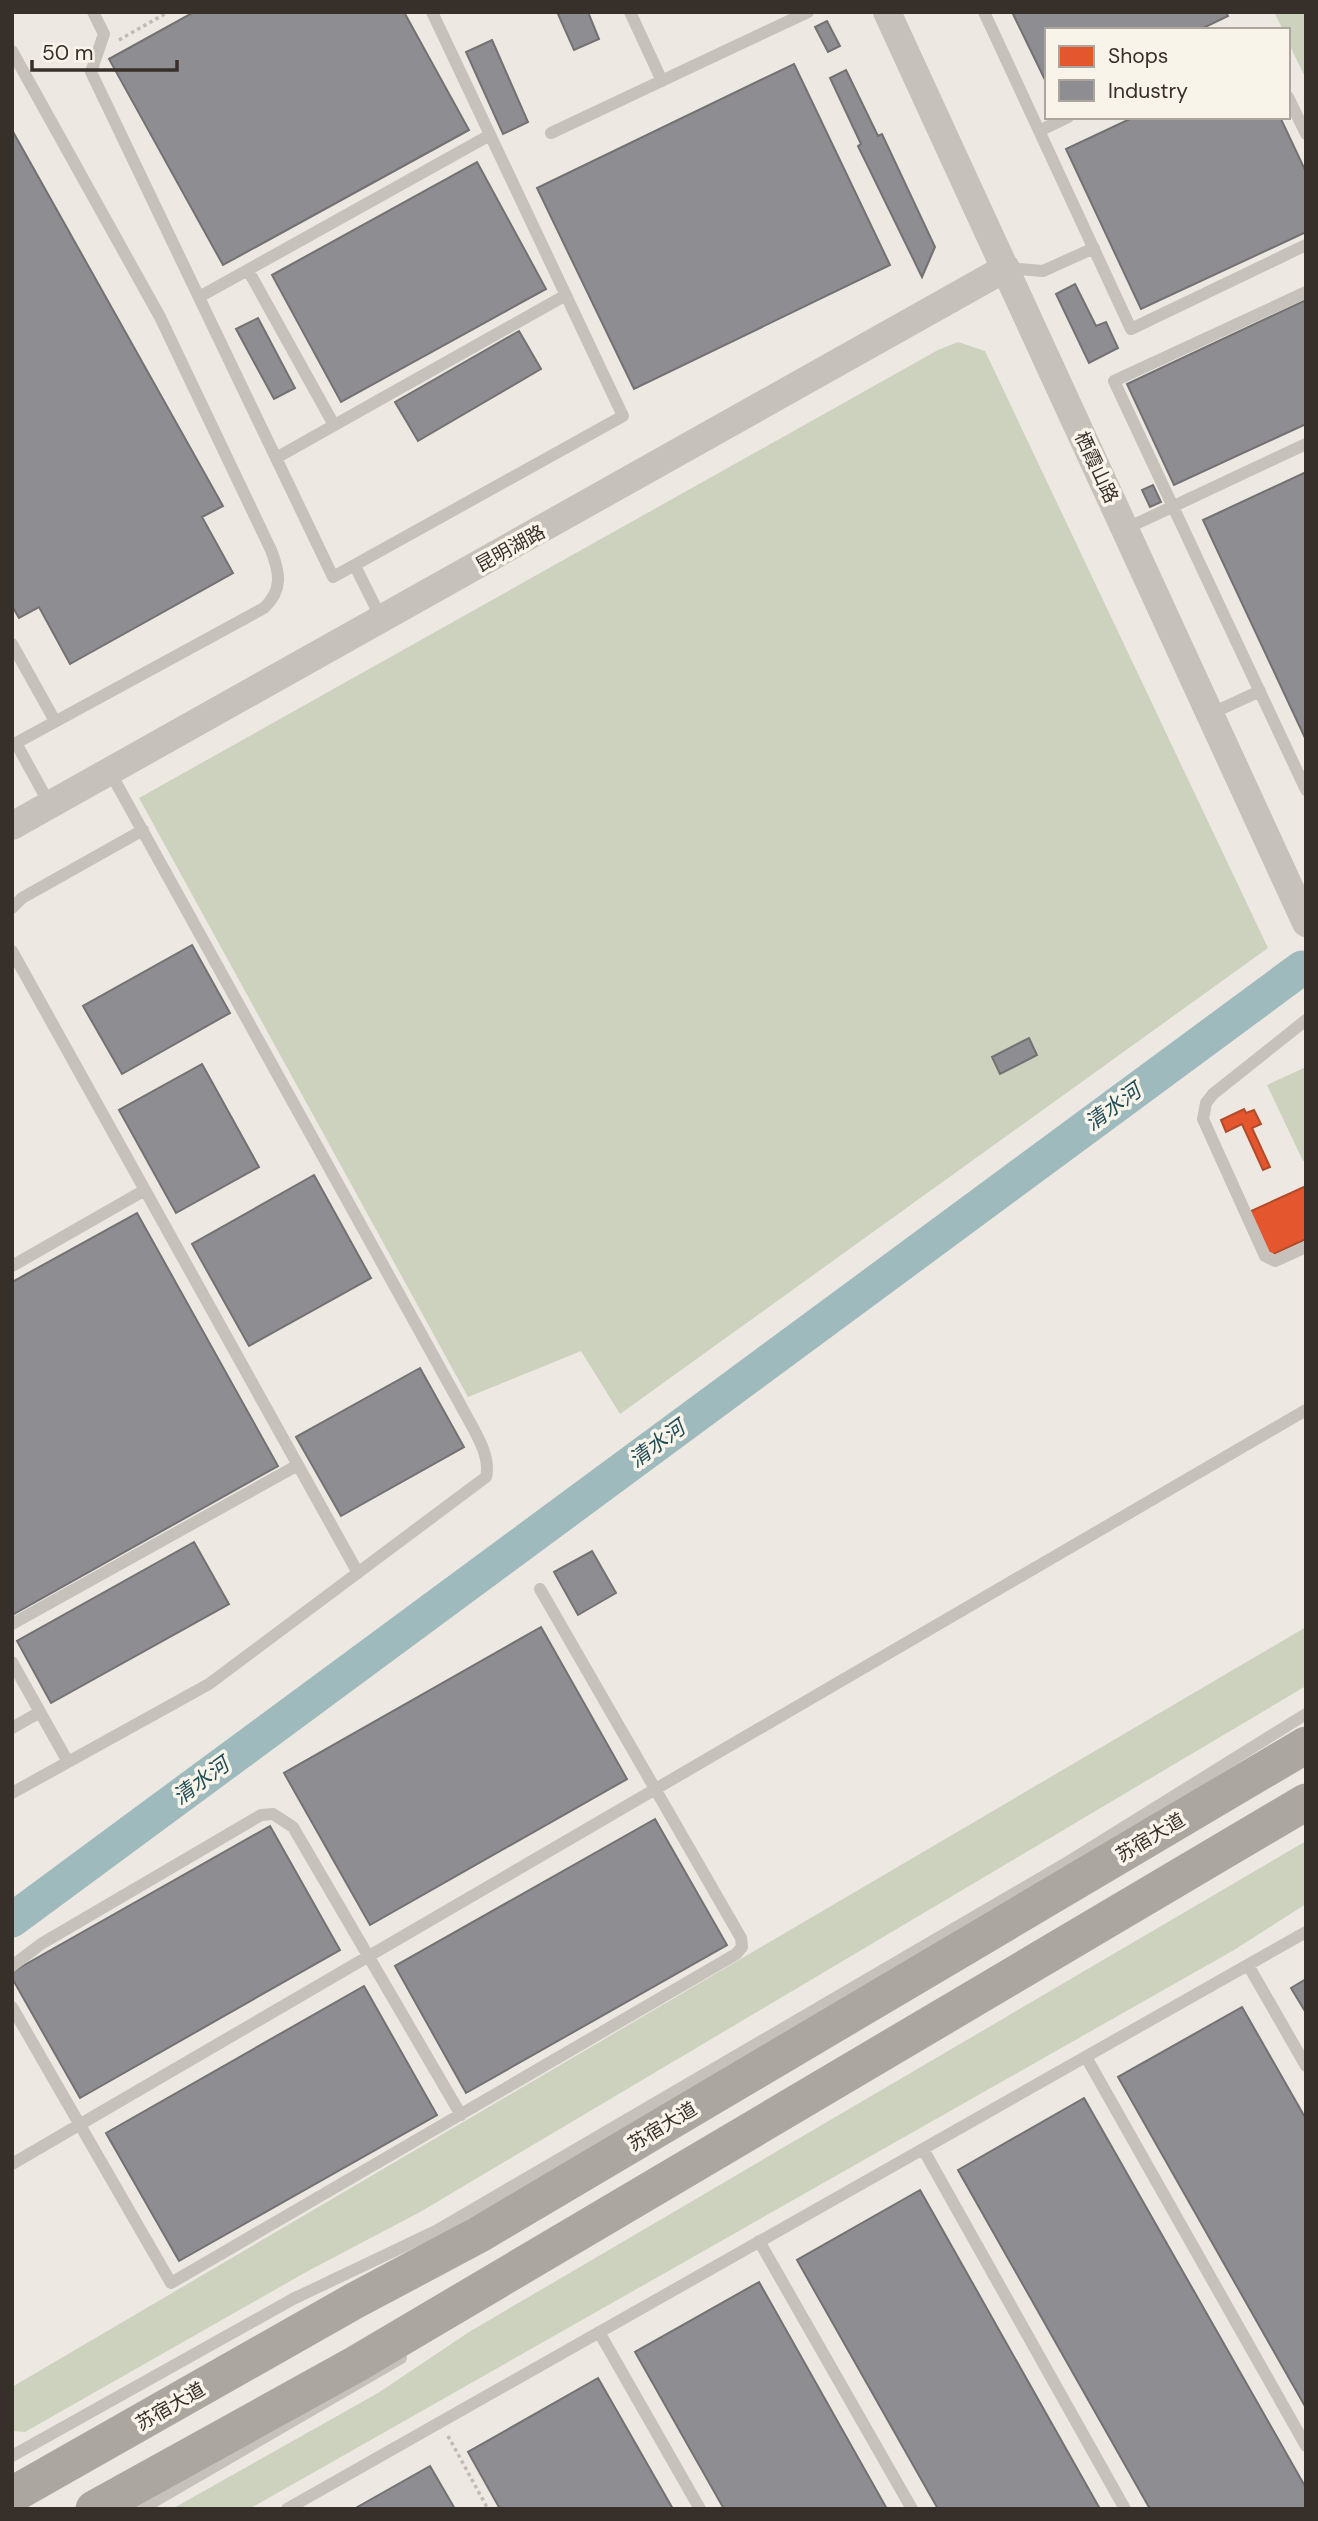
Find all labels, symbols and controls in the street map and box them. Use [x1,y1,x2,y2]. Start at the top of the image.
scale bar [32,28,177,72]
legend [1045,28,1290,119]
text: 50 m [42,39,93,67]
text: Shops [1108,42,1168,70]
text: Industry [1108,77,1188,105]
street label: 栖霞山路 [1069,427,1124,507]
street label: 昆明湖路 [471,519,550,578]
water label: 清水河 [1079,1075,1150,1137]
water label: 清水河 [623,1412,694,1474]
water label: 清水河 [167,1749,238,1811]
street label: 苏宿大道 [1111,1807,1189,1868]
street label: 苏宿大道 [623,2096,701,2157]
street label: 苏宿大道 [131,2377,209,2436]

